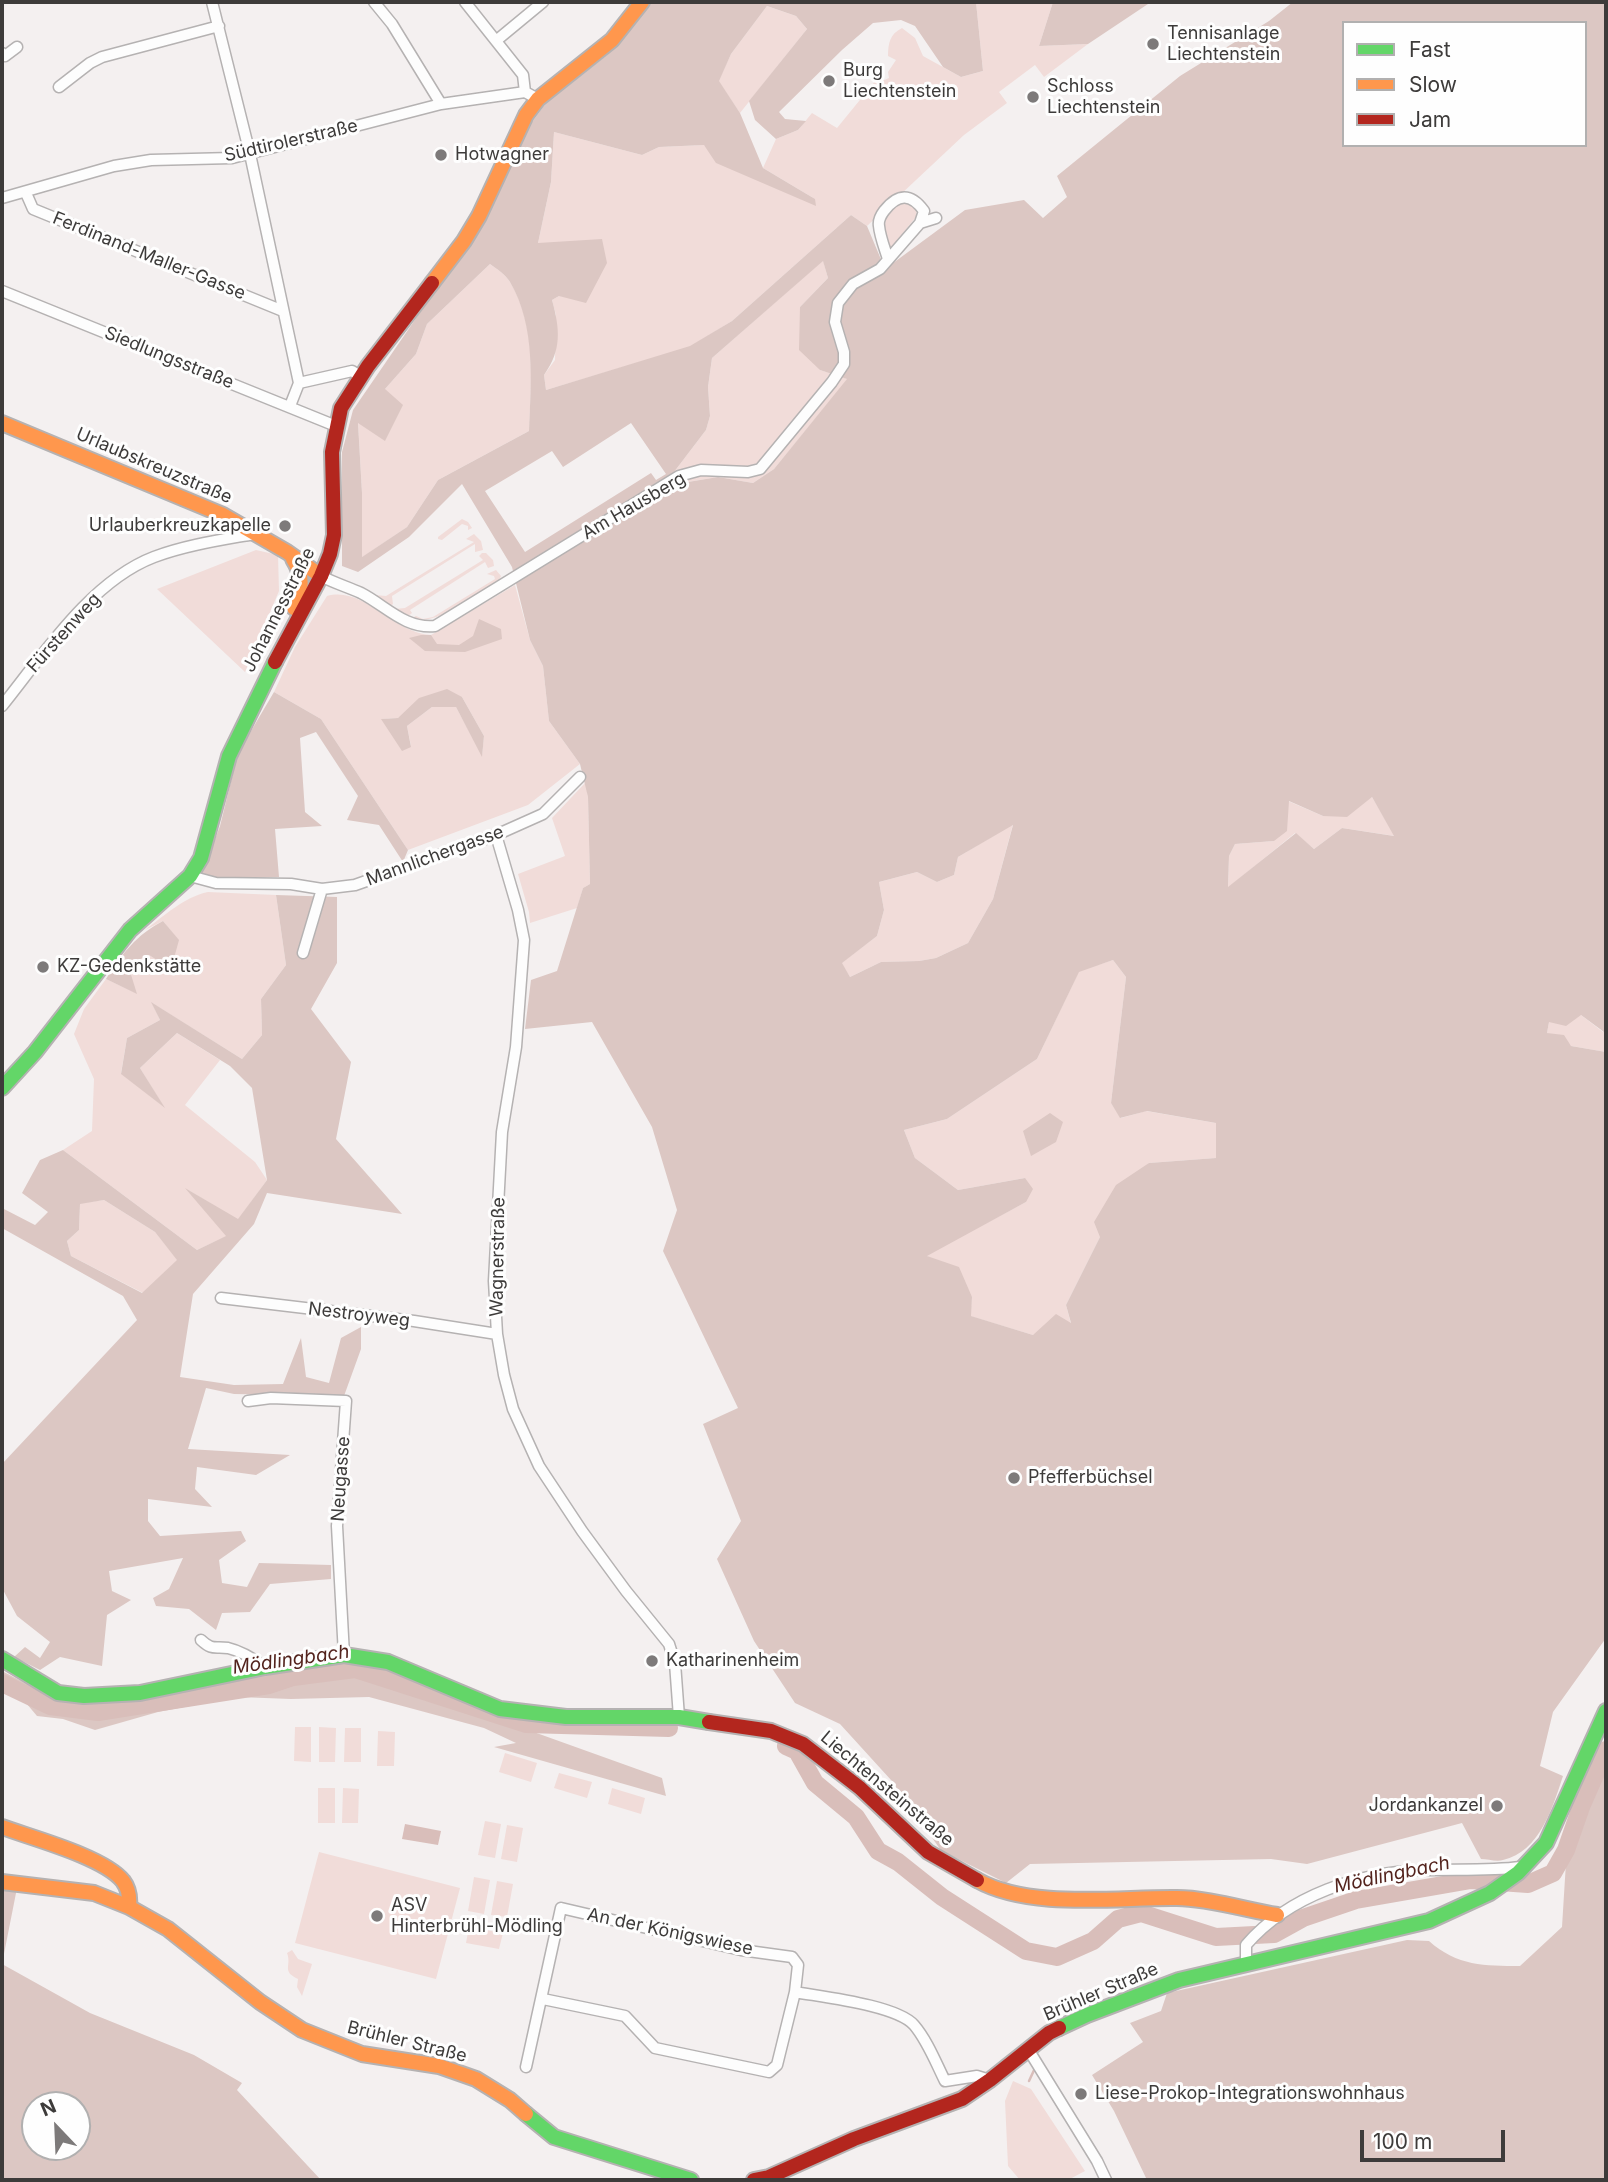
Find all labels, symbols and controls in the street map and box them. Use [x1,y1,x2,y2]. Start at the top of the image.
legend [1342,21,1587,147]
place label: Tennisanlage Liechtenstein [1167,23,1281,66]
marker: Tennisanlage Liechtenstein [1145,36,1161,52]
text: Fast [1409,37,1451,62]
place label: Burg Liechtenstein [843,60,957,102]
text: Slow [1409,72,1457,97]
marker: Burg Liechtenstein [821,73,837,89]
place label: Schloss Liechtenstein [1047,76,1161,119]
marker: Schloss Liechtenstein [1025,89,1041,105]
text: Jam [1409,107,1451,132]
street label: Südtirolerstraße [222,115,360,167]
place label: Hotwagner [455,144,549,166]
marker: Hotwagner [433,147,449,163]
street label: Ferdinand-Maller-Gasse [50,207,248,305]
street label: Siedlungsstraße [101,322,237,394]
street label: Urlaubskreuzstraße [73,423,235,509]
street label: Am Hausberg [578,468,690,544]
place label: Urlauberkreuzkapelle [89,515,271,537]
marker: Urlauberkreuzkapelle [277,518,293,534]
street label: Johannesstraße [238,544,320,676]
street label: Fürstenweg [23,589,105,677]
street label: Mannlichergasse [363,821,507,891]
place label: KZ-Gedenkstätte [57,956,201,978]
marker: KZ-Gedenkstätte [35,959,51,975]
street label: Wagnerstraße [486,1197,510,1317]
street label: Nestroyweg [307,1298,411,1332]
street label: Neugasse [327,1436,355,1522]
place label: Pfefferbüchsel [1028,1467,1153,1489]
marker: Pfefferbüchsel [1006,1470,1022,1486]
water label: Mödlingbach [231,1641,351,1679]
place label: Katharinenheim [666,1650,799,1672]
marker: Katharinenheim [644,1653,660,1669]
street label: Liechtensteinstraße [816,1727,958,1851]
place label: Jordankanzel [1369,1795,1483,1817]
marker: Jordankanzel [1489,1798,1505,1814]
water label: Mödlingbach [1332,1852,1452,1898]
place label: ASV Hinterbrühl-Mödling [391,1895,563,1938]
street label: An der Königswiese [585,1904,755,1960]
marker: ASV Hinterbrühl-Mödling [369,1908,385,1924]
street label: Brühler Straße [1040,1958,1162,2026]
street label: Brühler Straße [345,2017,469,2067]
place label: Liese-Prokop-Integrationswohnhaus [1095,2083,1405,2105]
marker: Liese-Prokop-Integrationswohnhaus [1073,2086,1089,2102]
north arrow [21,2091,91,2161]
text: N [37,2095,60,2121]
scale bar [1363,2116,1508,2160]
text: 100 m [1373,2129,1432,2154]

